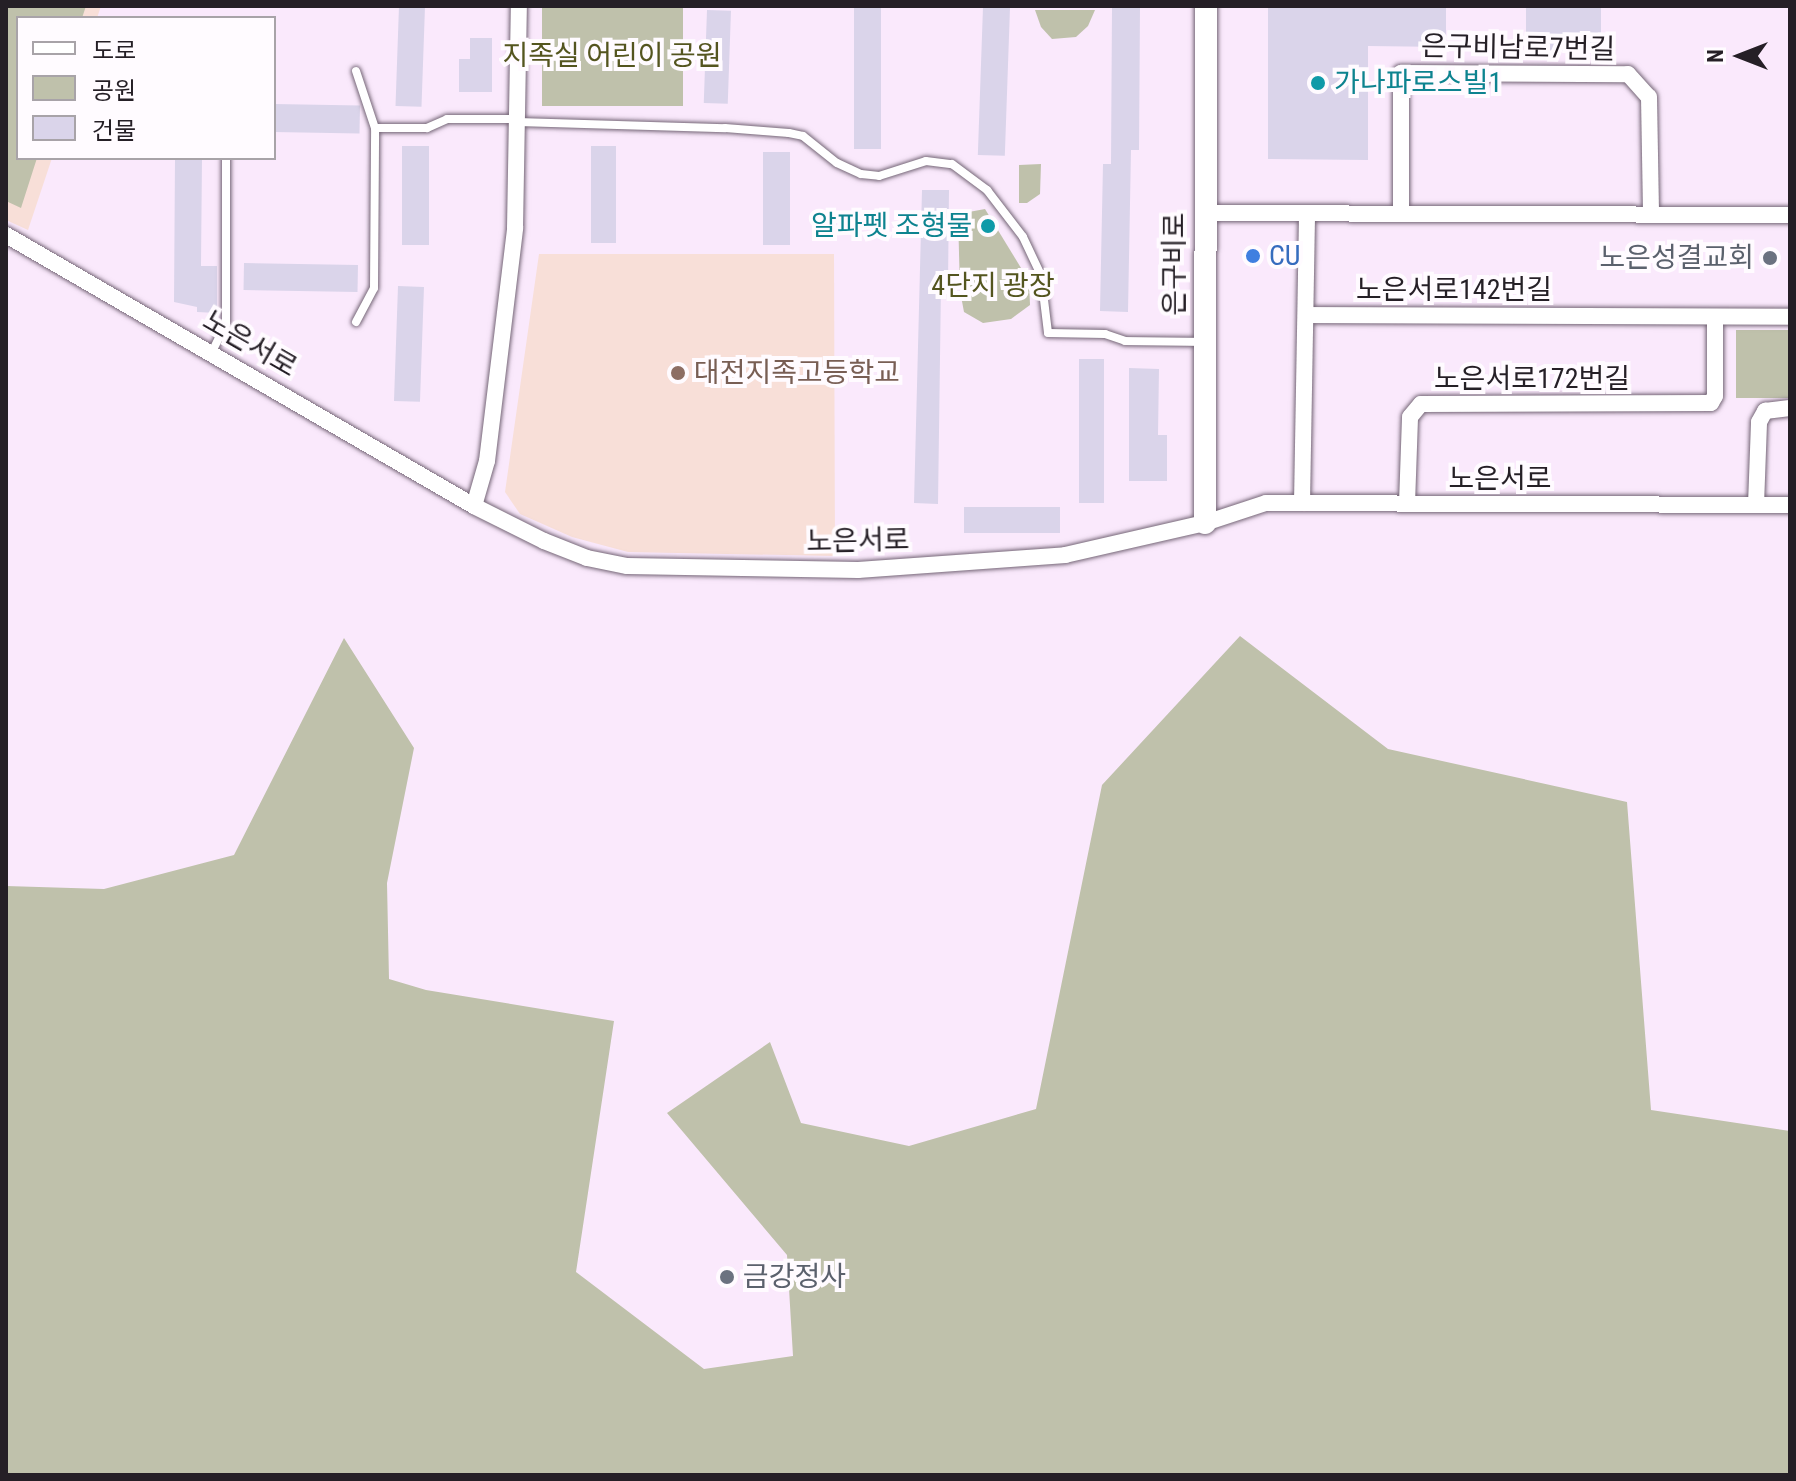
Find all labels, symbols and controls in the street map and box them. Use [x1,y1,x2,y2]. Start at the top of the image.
legend [16,16,276,160]
north arrow [1700,16,1780,96]
street label: 은구비남로7번길 [1421,30,1615,66]
text: 도로 [92,37,136,65]
park label: 지족실 어린이 공원 [503,39,721,73]
text: N [1703,49,1728,63]
place label: 가나파로스빌1 [1334,66,1502,100]
marker: 가나파로스빌1 [1309,74,1327,92]
text: 공원 [92,77,136,105]
text: 건물 [92,117,136,145]
place label: 알파펫 조형물 [811,209,972,243]
street label: 은구비로 [1158,212,1192,316]
marker: 알파펫 조형물 [979,217,997,235]
place label: CU [1269,239,1301,273]
place label: 노은성결교회 [1599,241,1754,275]
marker: CU [1244,247,1262,265]
marker: 노은성결교회 [1761,249,1779,267]
park label: 4단지 광장 [931,269,1055,303]
street label: 노은서로142번길 [1356,273,1552,307]
street label: 노은서로 [197,304,303,384]
place label: 대전지족고등학교 [694,356,900,390]
street label: 노은서로172번길 [1434,362,1630,396]
marker: 대전지족고등학교 [669,364,687,382]
street label: 노은서로 [1448,462,1552,496]
street label: 노은서로 [806,523,910,559]
place label: 금강정사 [743,1260,846,1294]
marker: 금강정사 [718,1268,736,1286]

